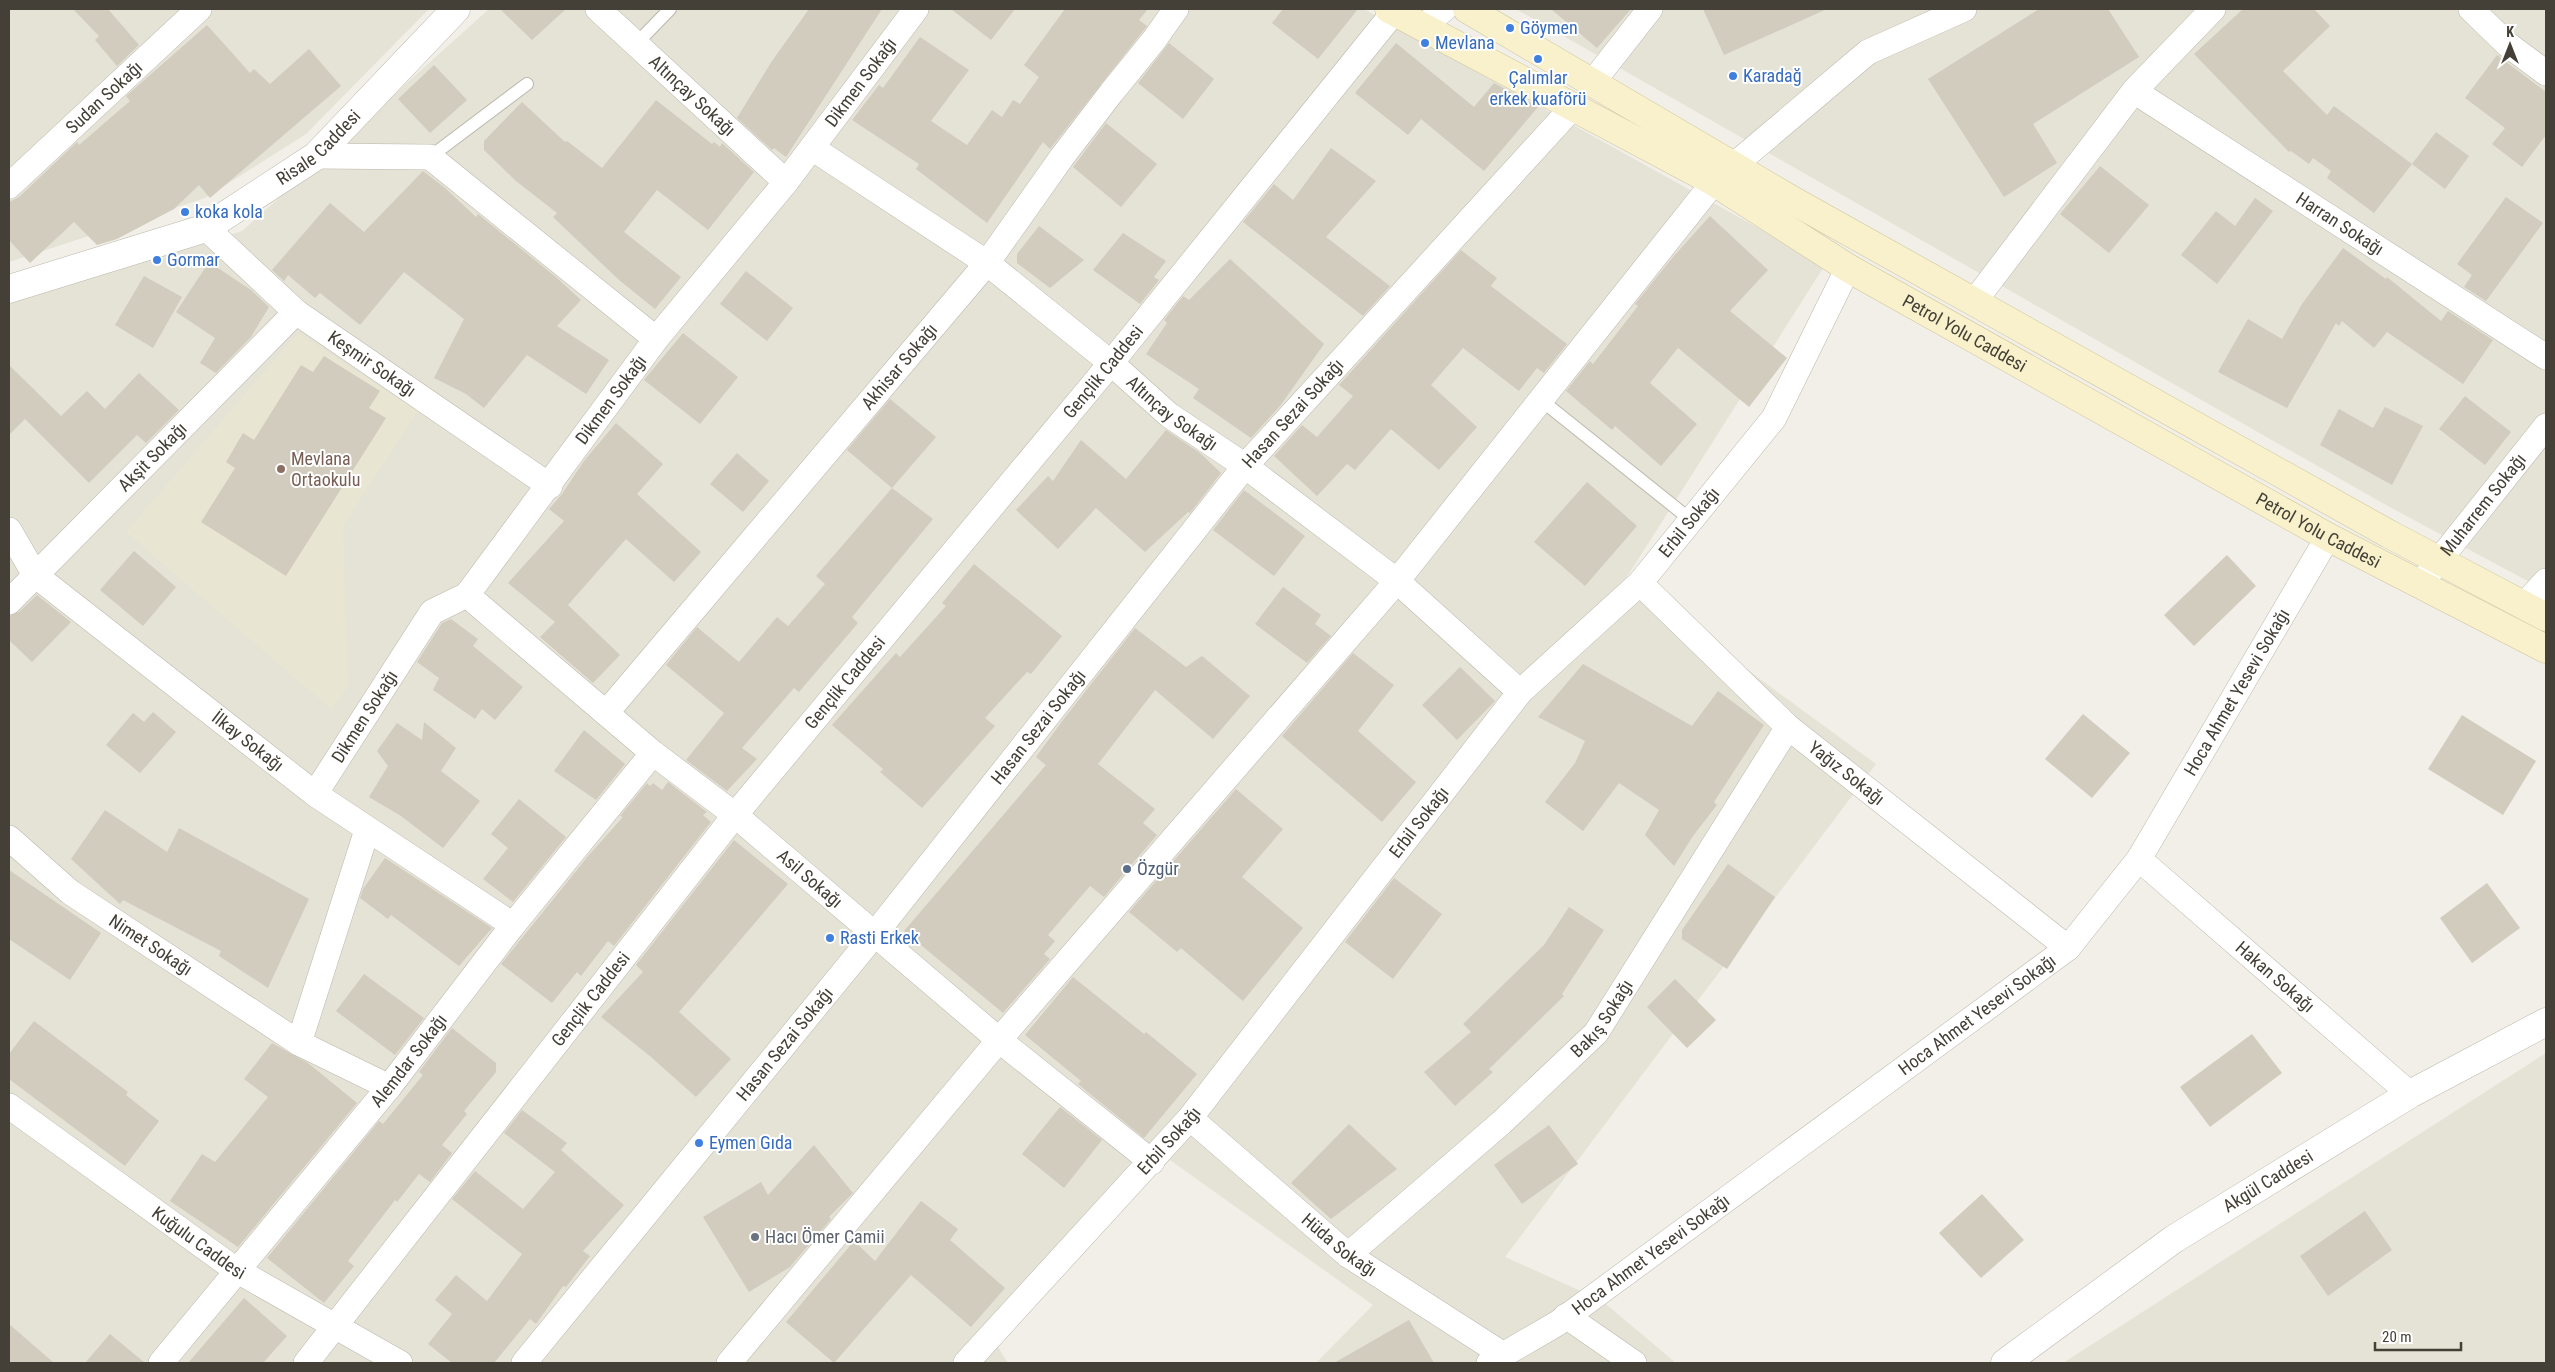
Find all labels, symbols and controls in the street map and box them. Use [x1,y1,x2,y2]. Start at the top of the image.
place label: Göymen [1520,17,1578,38]
north arrow [2485,20,2535,70]
marker: Göymen [1504,22,1516,34]
text: K [2506,24,2514,40]
place label: Mevlana [1435,32,1495,53]
street label: Dikmen Sokağı [820,33,901,131]
marker: Mevlana [1419,37,1431,49]
street label: Altınçay Sokağı [645,50,740,140]
marker: Çalımlar erkek kuaförü [1532,53,1544,65]
street label: Sudan Sokağı [61,56,146,138]
place label: Karadağ [1743,65,1802,86]
place label: Çalımlar erkek kuaförü [1490,67,1586,109]
marker: Karadağ [1727,70,1739,82]
street label: Risale Caddesi [272,105,364,189]
street label: Harran Sokağı [2292,187,2388,259]
place label: koka kola [195,201,263,222]
marker: koka kola [179,206,191,218]
place label: Gormar [167,249,220,270]
marker: Gormar [151,254,163,266]
street label: Petrol Yolu Caddesi [1899,290,2030,376]
street label: Akhisar Sokağı [857,319,941,413]
street label: Gençlik Caddesi [1058,321,1147,422]
street label: Keşmir Sokağı [324,326,420,401]
street label: Dikmen Sokağı [571,351,651,448]
street label: Hasan Sezai Sokağı [1238,354,1348,472]
street label: Altınçay Sokağı [1123,371,1222,455]
street label: Akşit Sokağı [114,418,191,496]
place label: Mevlana Ortaokulu [291,448,360,490]
street label: Muharrem Sokağı [2436,449,2530,560]
marker: Mevlana Ortaokulu [275,463,287,475]
street label: Erbil Sokağı [1654,483,1723,561]
street label: Petrol Yolu Caddesi [2252,488,2384,572]
street label: Hoca Ahmet Yesevi Sokağı [2179,605,2294,779]
street label: Gençlik Caddesi [800,632,889,733]
street label: Hasan Sezai Sokağı [986,665,1090,788]
street label: Dikmen Sokağı [327,666,402,766]
street label: İlkay Sokağı [208,706,288,775]
street label: Yağız Sokağı [1805,736,1889,809]
street label: Erbil Sokağı [1385,782,1453,862]
street label: Asil Sokağı [773,845,847,912]
place label: Özgür [1137,858,1179,879]
marker: Özgür [1121,863,1133,875]
street label: Nimet Sokağı [105,910,196,980]
place label: Rasti Erkek [840,927,919,948]
marker: Rasti Erkek [824,932,836,944]
street label: Hakan Sokağı [2232,937,2319,1016]
street label: Gençlik Caddesi [547,947,634,1050]
street label: Hoca Ahmet Yesevi Sokağı [1894,950,2060,1079]
street label: Bakış Sokağı [1566,976,1637,1061]
street label: Hasan Sezai Sokağı [732,983,837,1105]
street label: Alemdar Sokağı [366,1010,451,1111]
street label: Erbil Sokağı [1133,1103,1205,1179]
place label: Eymen Gıda [709,1132,792,1153]
marker: Eymen Gıda [693,1137,705,1149]
street label: Akgül Caddesi [2219,1145,2317,1216]
street label: Hoca Ahmet Yesevi Sokağı [1568,1190,1733,1319]
street label: Kuğulu Caddesi [148,1202,249,1283]
street label: Hüda Sokağı [1298,1209,1381,1281]
place label: Hacı Ömer Camii [765,1226,885,1247]
marker: Hacı Ömer Camii [749,1231,761,1243]
scale bar [2375,1320,2461,1352]
text: 20 m [2382,1328,2412,1346]

